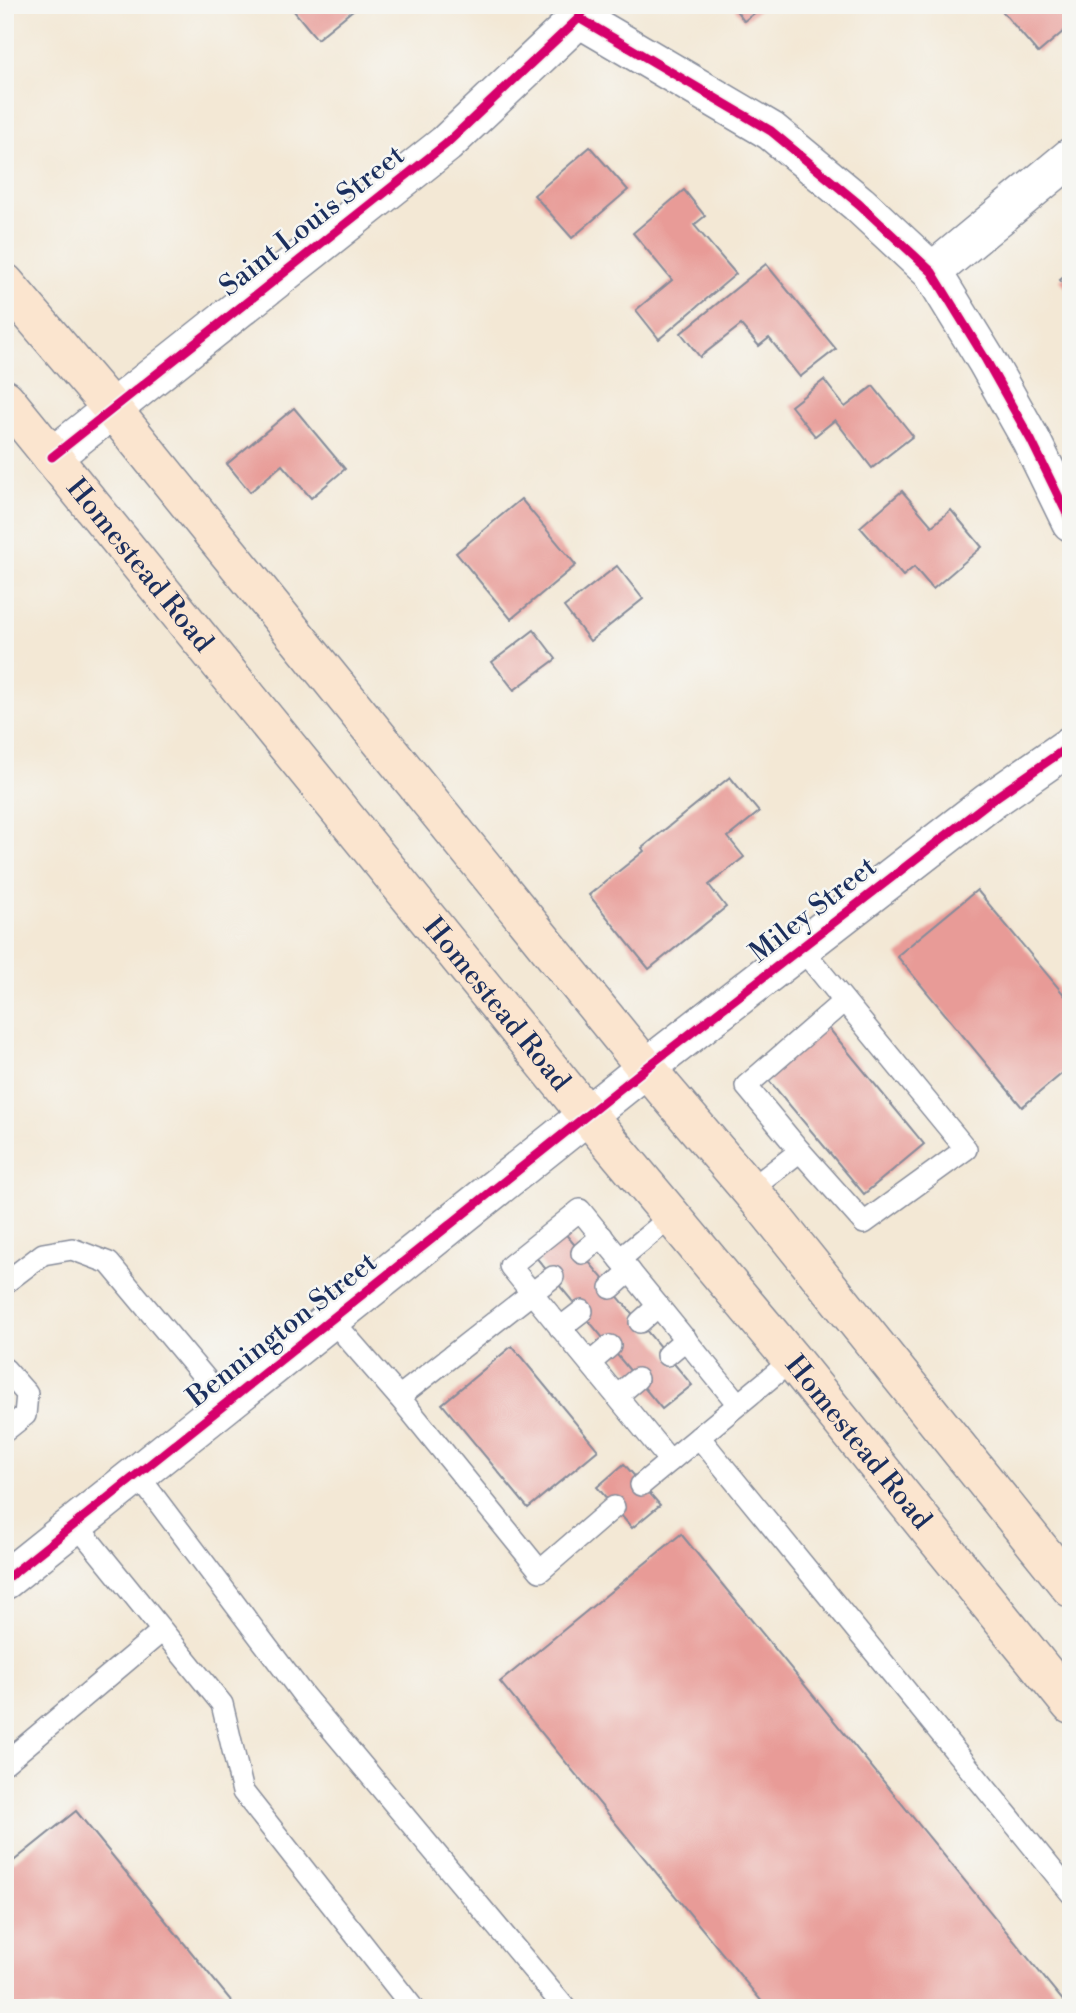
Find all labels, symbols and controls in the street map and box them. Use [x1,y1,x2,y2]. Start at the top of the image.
street label: Saint Louis Street [212,138,412,304]
street label: Homestead Road [59,471,221,659]
street label: Miley Street [742,849,884,970]
street label: Homestead Road [416,910,578,1098]
street label: Bennington Street [179,1245,384,1416]
street label: Homestead Road [778,1348,940,1537]

